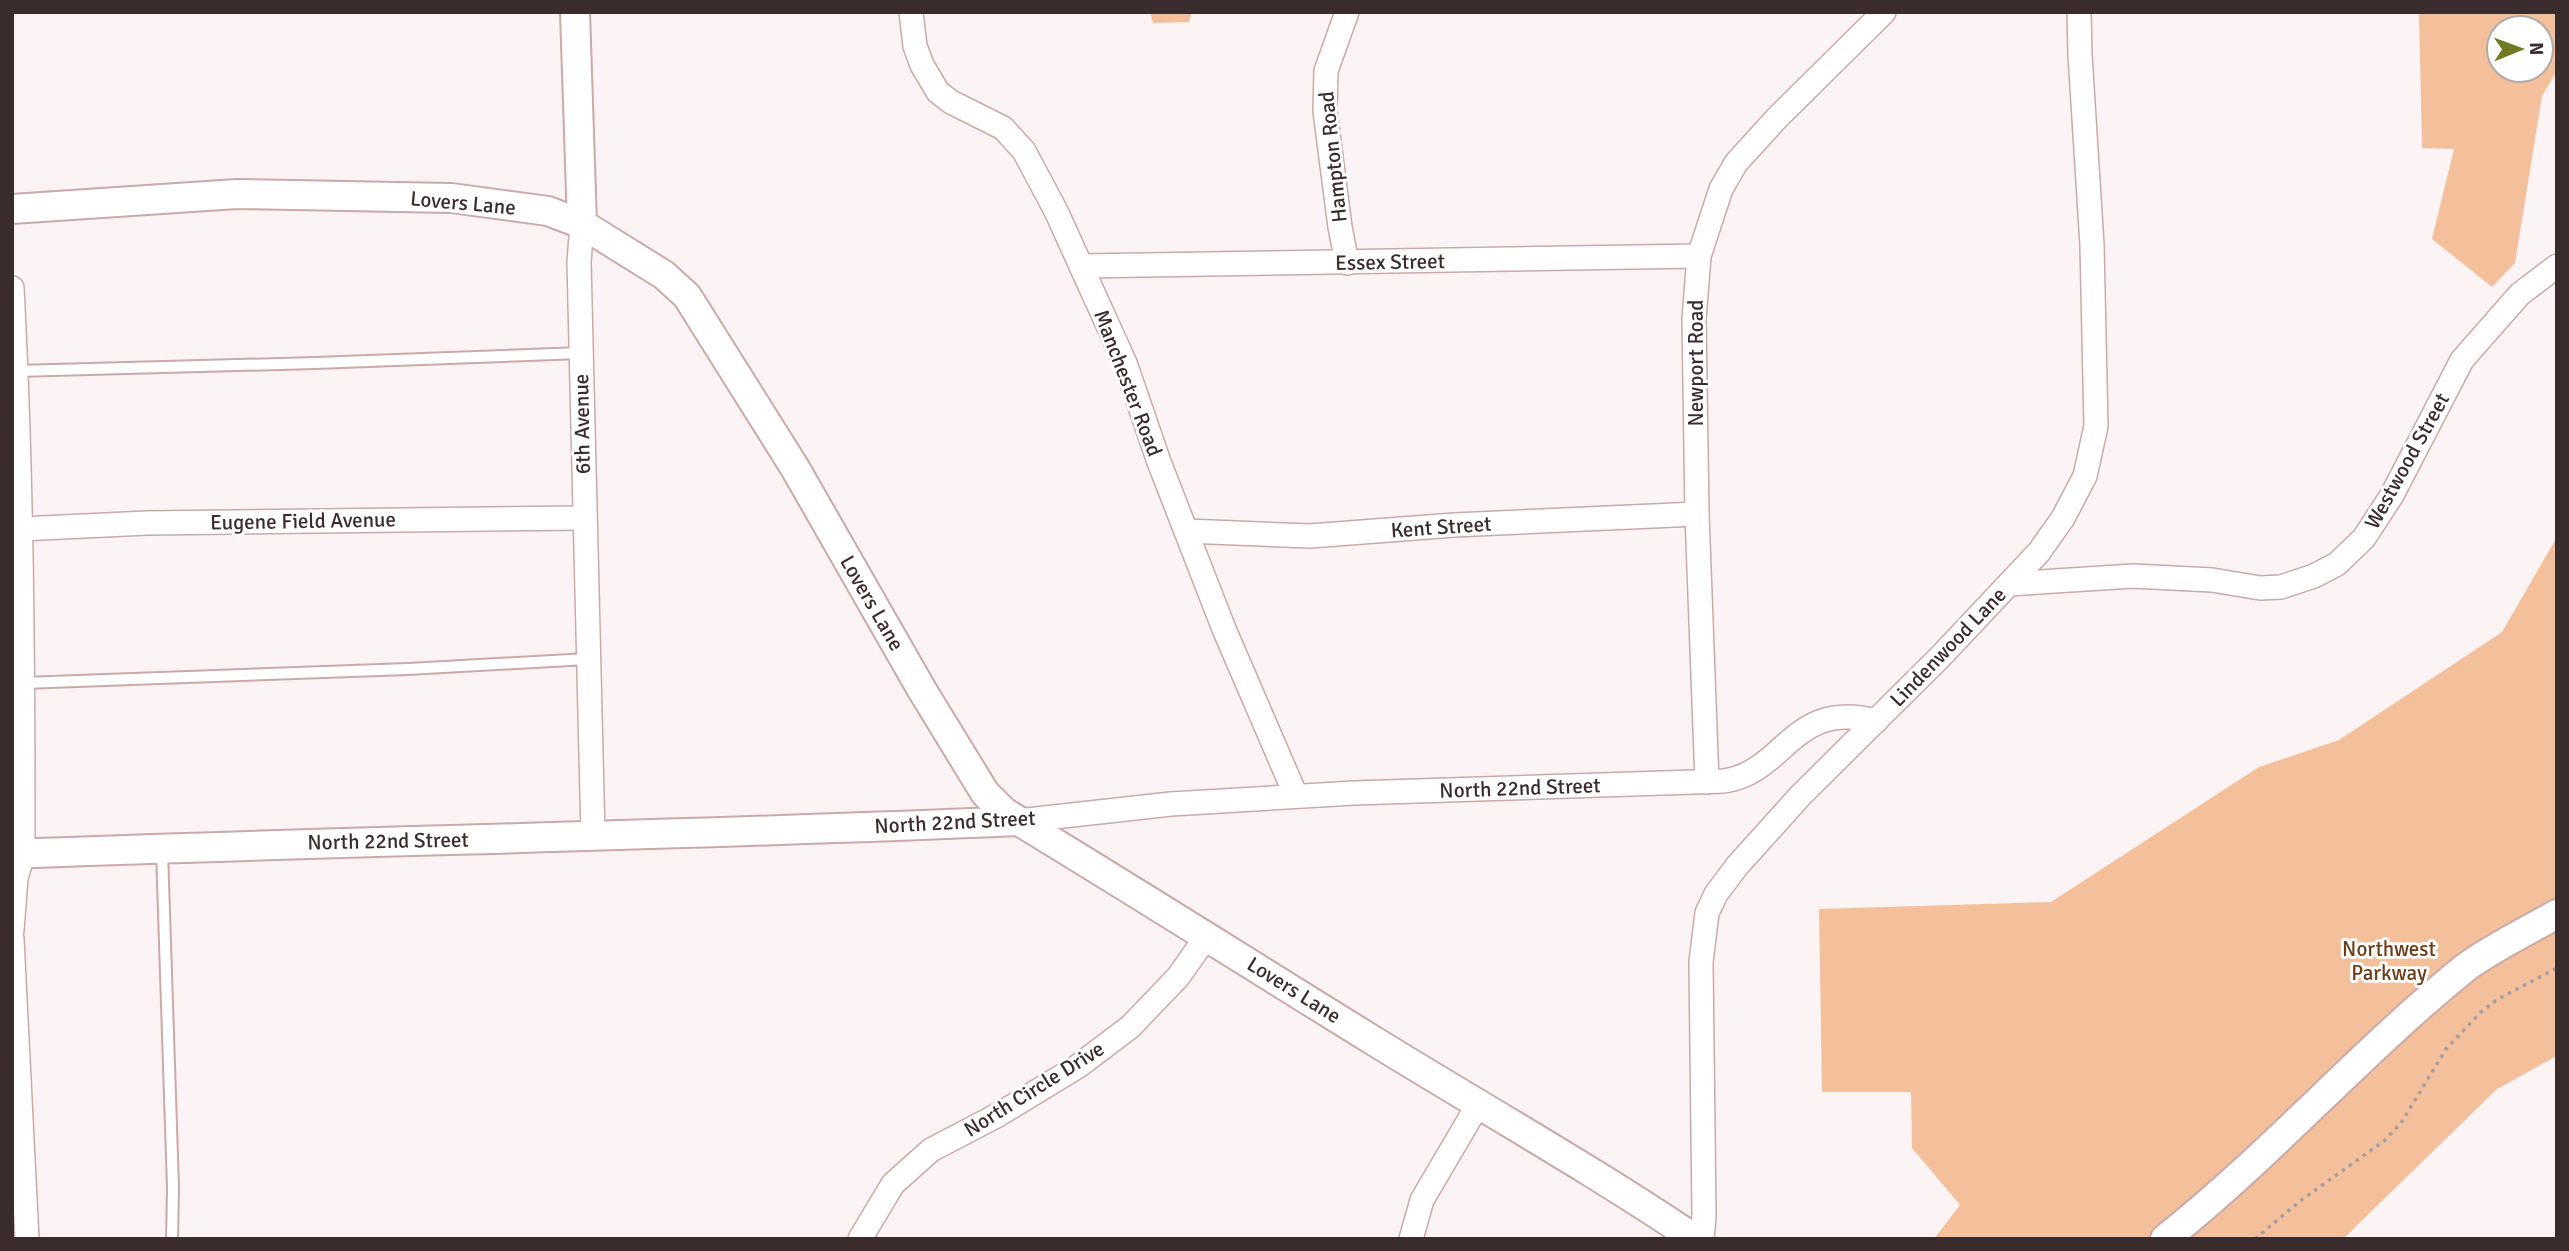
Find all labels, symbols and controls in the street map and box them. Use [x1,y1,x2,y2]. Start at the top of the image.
north arrow [2485,14,2555,84]
text: N [2524,42,2548,56]
street label: Hampton Road [1313,90,1353,224]
street label: Lovers Lane [409,185,517,221]
street label: Essex Street [1335,248,1445,276]
street label: Newport Road [1683,300,1709,426]
street label: Manchester Road [1088,306,1168,460]
street label: 6th Avenue [568,374,596,474]
street label: Westwood Street [2359,388,2455,534]
street label: Eugene Field Avenue [210,506,396,536]
street label: Kent Street [1390,511,1492,543]
street label: Lovers Lane [834,551,910,655]
street label: Lindenwood Lane [1884,582,2012,712]
street label: North 22nd Street [1439,772,1601,804]
street label: North 22nd Street [874,805,1036,839]
street label: North 22nd Street [307,827,469,855]
park label: Northwest Parkway [2342,936,2436,986]
street label: Lovers Lane [1242,951,1346,1029]
street label: North Circle Drive [959,1035,1109,1143]

